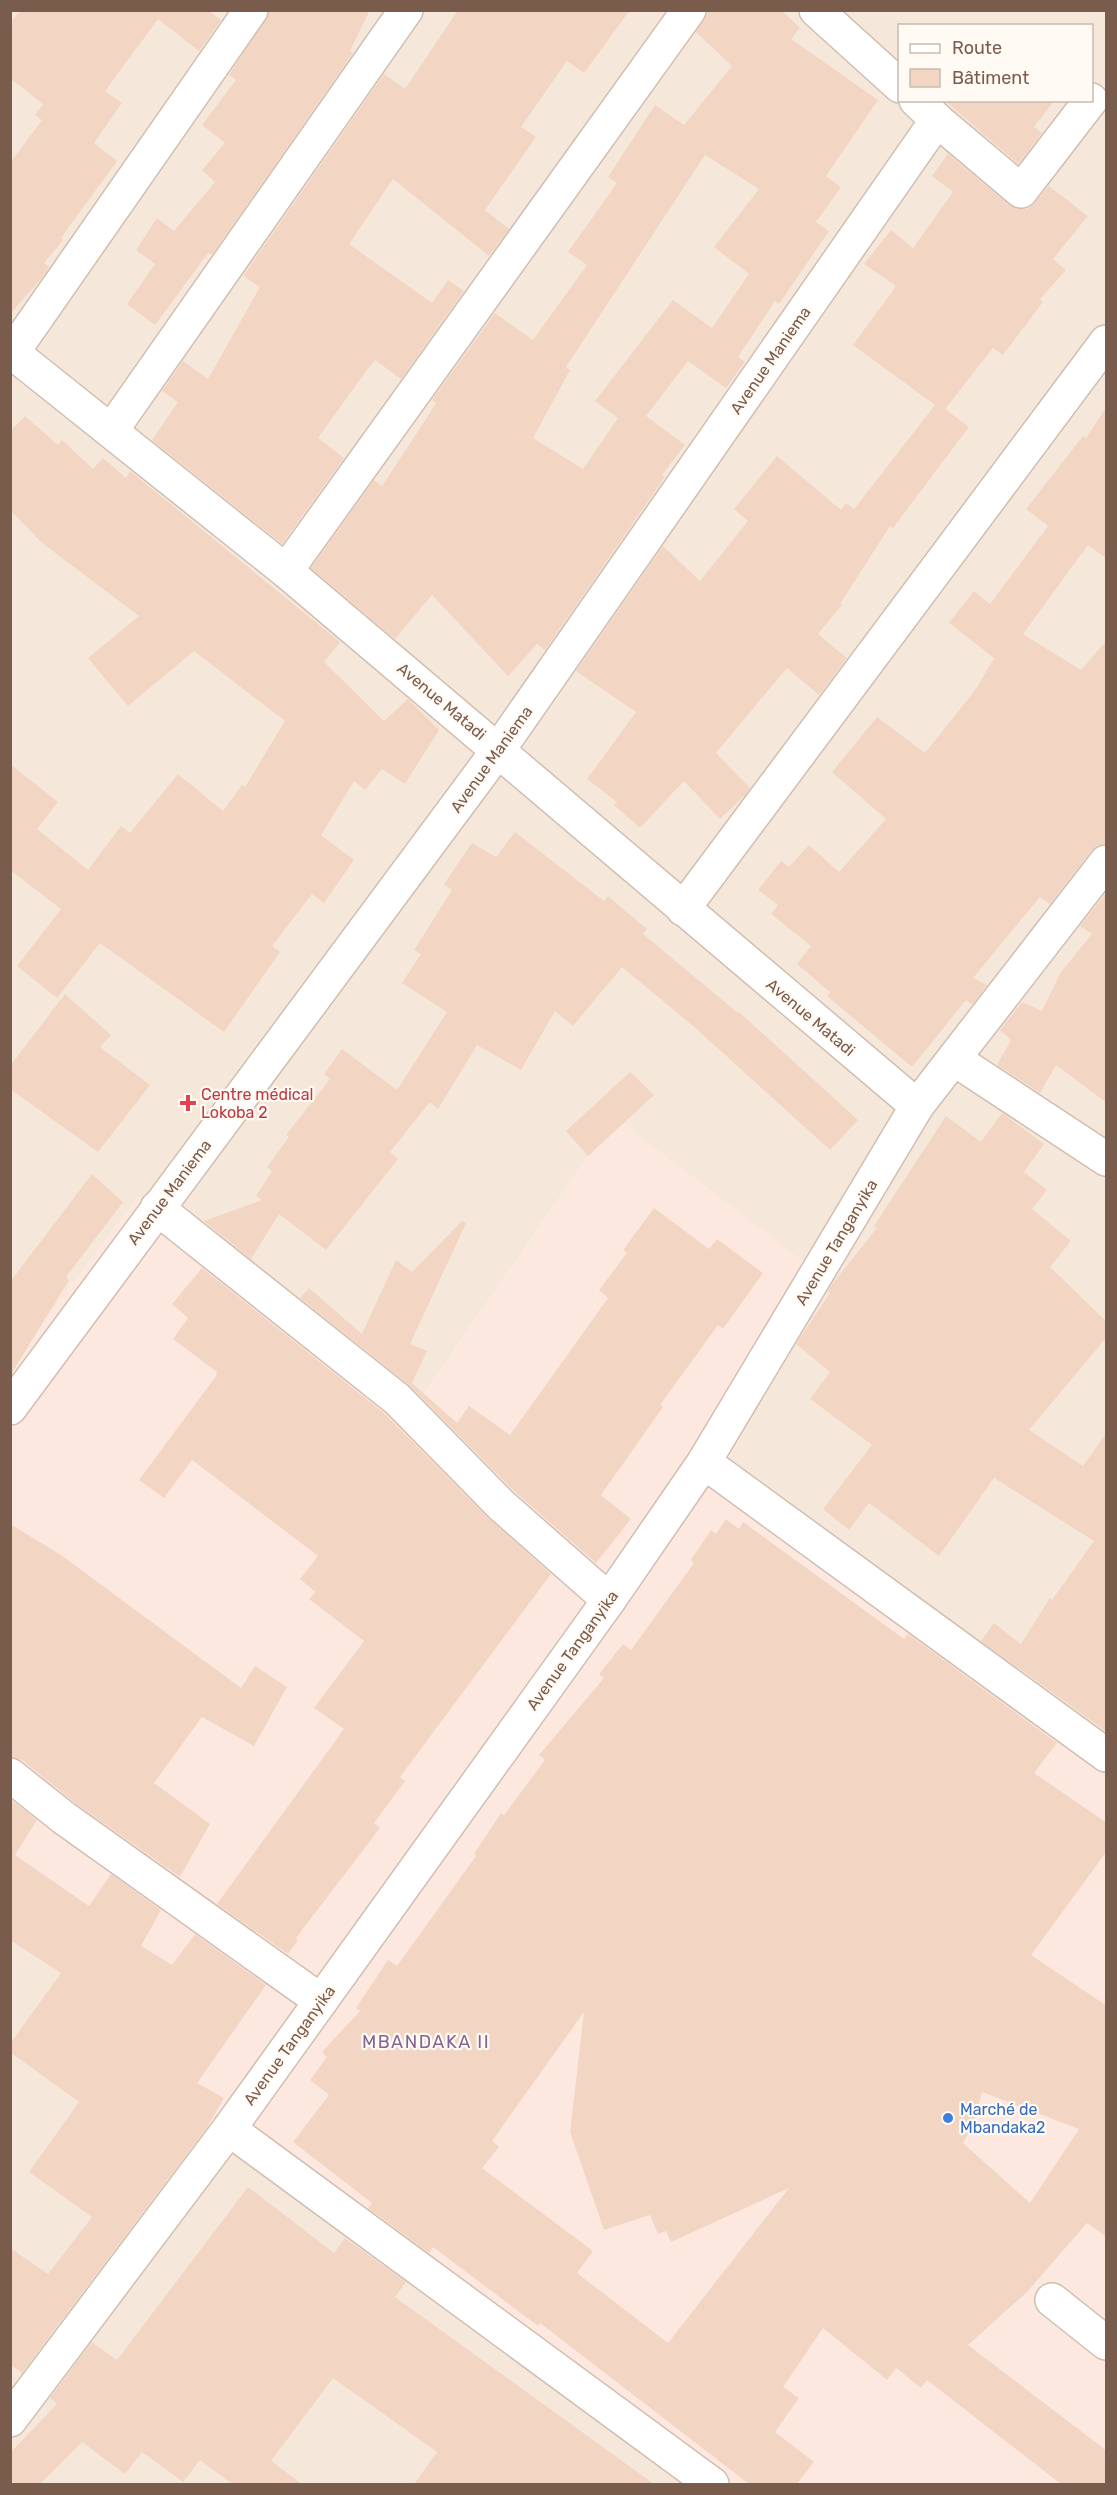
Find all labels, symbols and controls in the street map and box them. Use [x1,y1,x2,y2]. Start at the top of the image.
legend [898,24,1093,102]
text: Route [952,37,1002,59]
text: Bâtiment [952,67,1029,89]
street label: Avenue Maniema [726,303,815,418]
street label: Avenue Matadi [393,659,490,744]
street label: Avenue Maniema [446,702,536,816]
street label: Avenue Matadi [762,975,859,1060]
place label: Centre médical Lokoba 2 [201,1085,313,1122]
marker: Centre médical Lokoba 2 [179,1094,197,1112]
street label: Avenue Maniema [124,1136,215,1249]
street label: Avenue Tanganyika [791,1176,881,1309]
street label: Avenue Tanganyika [523,1587,622,1714]
street label: Avenue Tanganyika [240,1982,339,2109]
district label: MBANDAKA II [362,2031,490,2053]
place label: Marché de Mbandaka2 [960,2100,1045,2137]
marker: Marché de Mbandaka2 [941,2111,955,2125]

